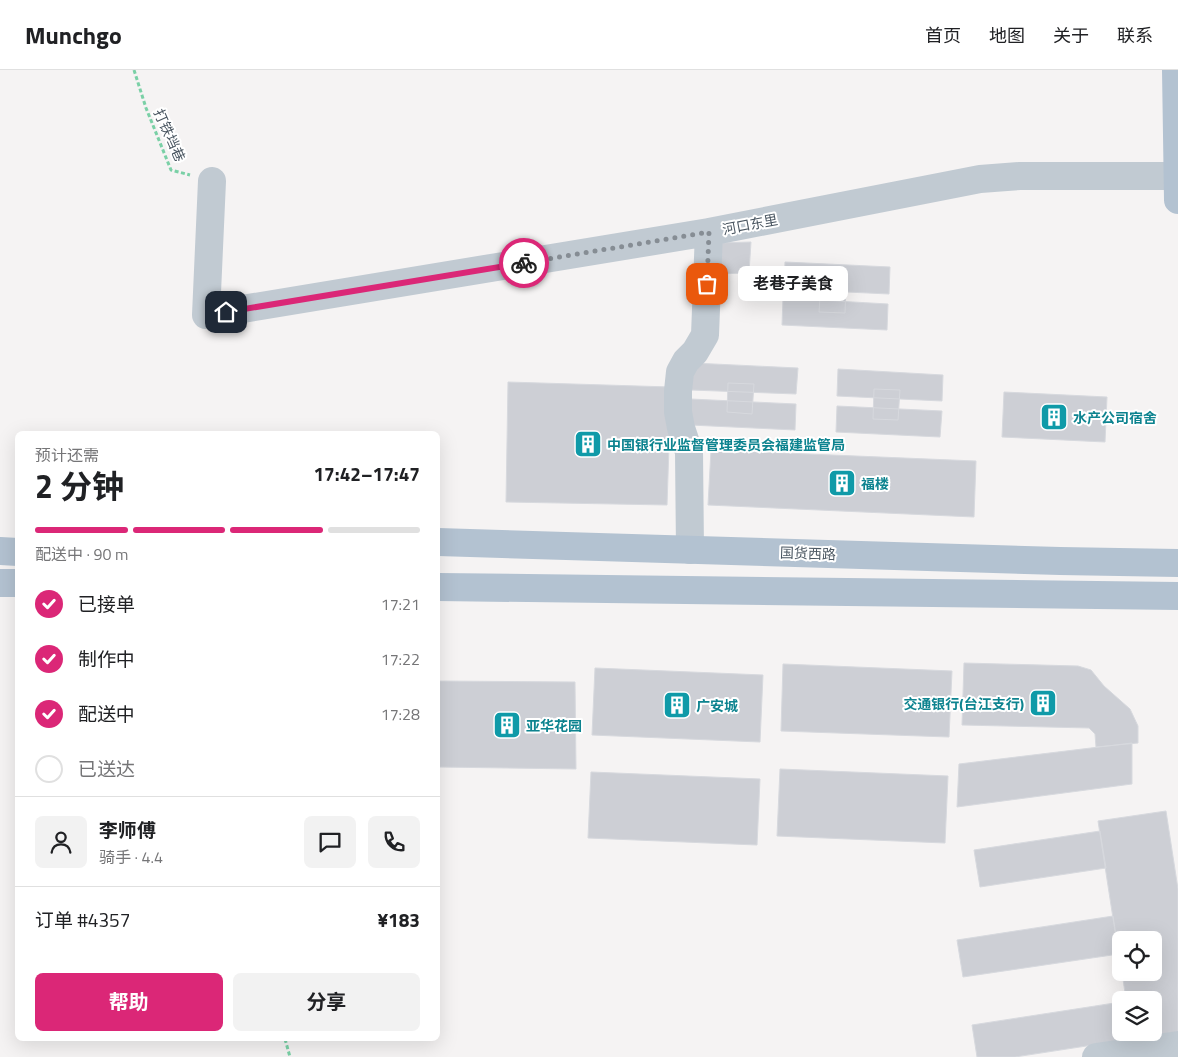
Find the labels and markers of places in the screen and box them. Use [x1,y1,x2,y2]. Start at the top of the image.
pin [686,263,728,305]
callout: 老巷子美食 [737,266,847,302]
pin [205,291,247,333]
building icon: 水产公司宿舍 [1039,402,1069,432]
place label: 水产公司宿舍 [1073,407,1157,428]
building icon: 中国银行业监督管理委员会福建监管局 [573,429,603,459]
place label: 中国银行业监督管理委员会福建监管局 [607,434,845,455]
building icon: 福楼 [827,468,857,498]
place label: 福楼 [861,473,889,494]
building icon: 交通银行(台江支行) [1028,688,1058,718]
building icon: 广安城 [662,690,692,720]
place label: 交通银行(台江支行) [903,693,1024,714]
place label: 广安城 [696,695,738,716]
building icon: 亚华花园 [492,710,522,740]
place label: 亚华花园 [526,715,582,736]

